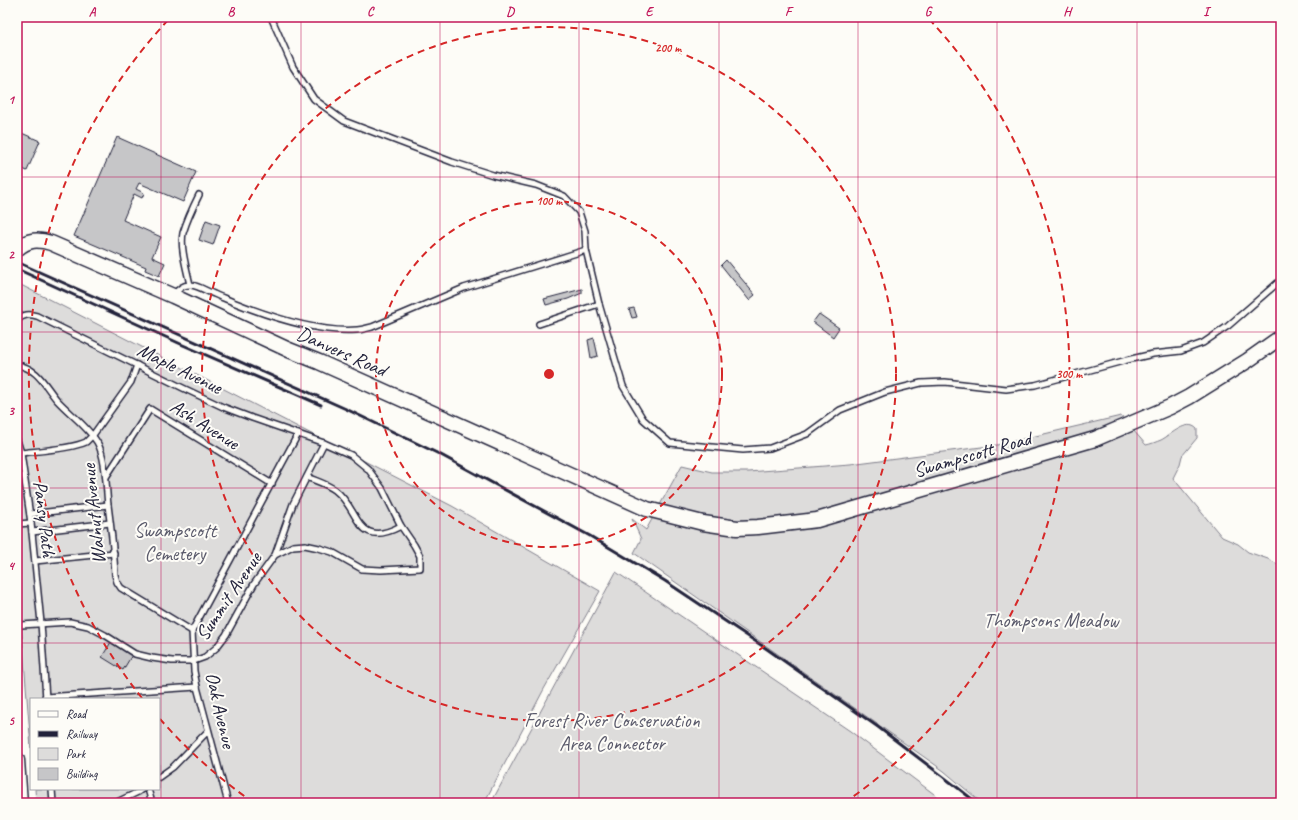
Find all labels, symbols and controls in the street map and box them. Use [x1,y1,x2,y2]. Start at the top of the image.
text: A [89,4,97,20]
text: B [228,4,236,20]
text: C [367,4,375,20]
text: D [506,4,515,20]
text: E [646,4,655,20]
text: F [785,4,794,20]
text: G [925,4,933,20]
text: H [1063,4,1073,20]
text: I [1203,4,1212,20]
text: 200 m [655,40,682,56]
text: 1 [8,92,16,108]
text: 100 m [536,193,563,209]
text: 2 [8,247,15,263]
street label: Danvers Road [293,321,393,384]
street label: Maple Avenue [133,337,228,400]
text: 300 m [1056,366,1083,382]
centre of rings [542,367,556,381]
street label: Ash Avenue [166,394,245,456]
text: 3 [8,403,15,419]
street label: Swampscott Road [910,425,1037,483]
street label: Walnut Avenue [76,461,111,565]
street label: Pansy Path [27,479,62,560]
park label: Swampscott Cemetery [134,518,218,566]
street label: Summit Avenue [190,546,268,645]
text: 4 [8,558,16,574]
park label: Thompsons Meadow [983,608,1120,633]
street label: Oak Avenue [200,670,242,752]
legend [30,698,160,790]
text: Road [66,706,88,722]
park label: Forest River Conservation Area Connector [524,708,701,756]
text: 5 [8,713,15,729]
text: Railway [66,726,98,742]
text: Park [66,746,87,762]
text: Building [66,766,98,782]

